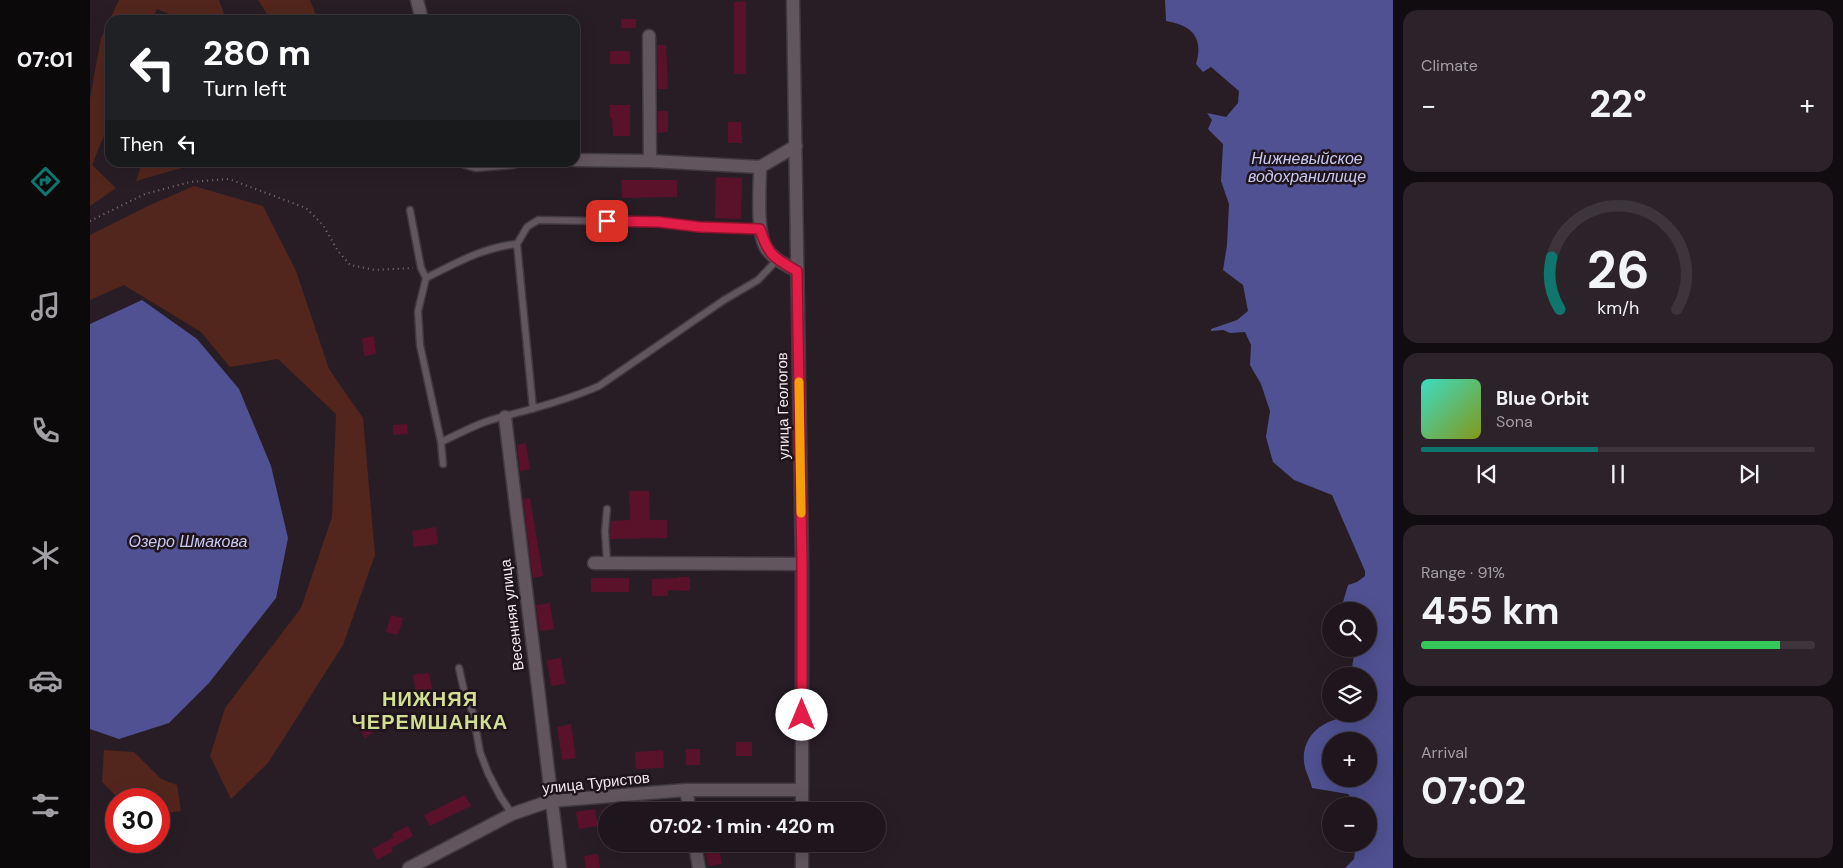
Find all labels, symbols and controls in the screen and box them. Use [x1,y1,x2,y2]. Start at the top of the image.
text: 280 m [203,30,311,76]
icon: left [120,35,185,100]
text: 07:01 [17,45,73,74]
text: Climate [1421,55,1478,76]
text: Turn left [203,74,287,103]
text: 22° [1589,79,1647,129]
text: − [1421,87,1436,124]
text: + [1800,87,1815,124]
icon: left [173,130,201,158]
text: Then [120,132,163,157]
water label: Нижневыйское водохранилище [1248,148,1366,187]
icon: directions [28,164,63,199]
pin [586,200,628,242]
icon: arrive [593,207,621,235]
text: 26 [1587,236,1649,304]
icon: music [28,289,63,324]
text: km/h [1597,296,1639,320]
street label: улица Геологов [772,352,794,460]
text: Blue Orbit [1496,386,1589,411]
text: Sona [1496,411,1533,432]
icon: phone [28,413,63,448]
icon: previous [1473,460,1501,488]
icon: pause [1604,460,1632,488]
icon: next [1735,460,1763,488]
water label: Озеро Шмакова [129,531,248,552]
icon: climate [28,538,63,573]
street label: Весенняя улица [495,557,529,672]
text: Range · 91% [1421,562,1505,583]
text: 455 km [1421,586,1560,636]
map controls [1322,602,1377,852]
button: search [1322,602,1377,657]
icon: car [28,663,63,698]
button: layers [1322,667,1377,722]
district label: НИЖНЯЯ ЧЕРЕМШАНКА [352,686,508,735]
position arrow [775,688,827,740]
button: + [1322,732,1377,787]
text: Arrival [1421,742,1468,763]
text: 07:02 [1421,766,1526,816]
street label: улица Туристов [541,767,651,799]
icon: filters [28,788,63,823]
speed limit sign: 30 [105,788,170,853]
button: − [1322,797,1377,852]
text: 07:02 · 1 min · 420 m [649,814,835,839]

